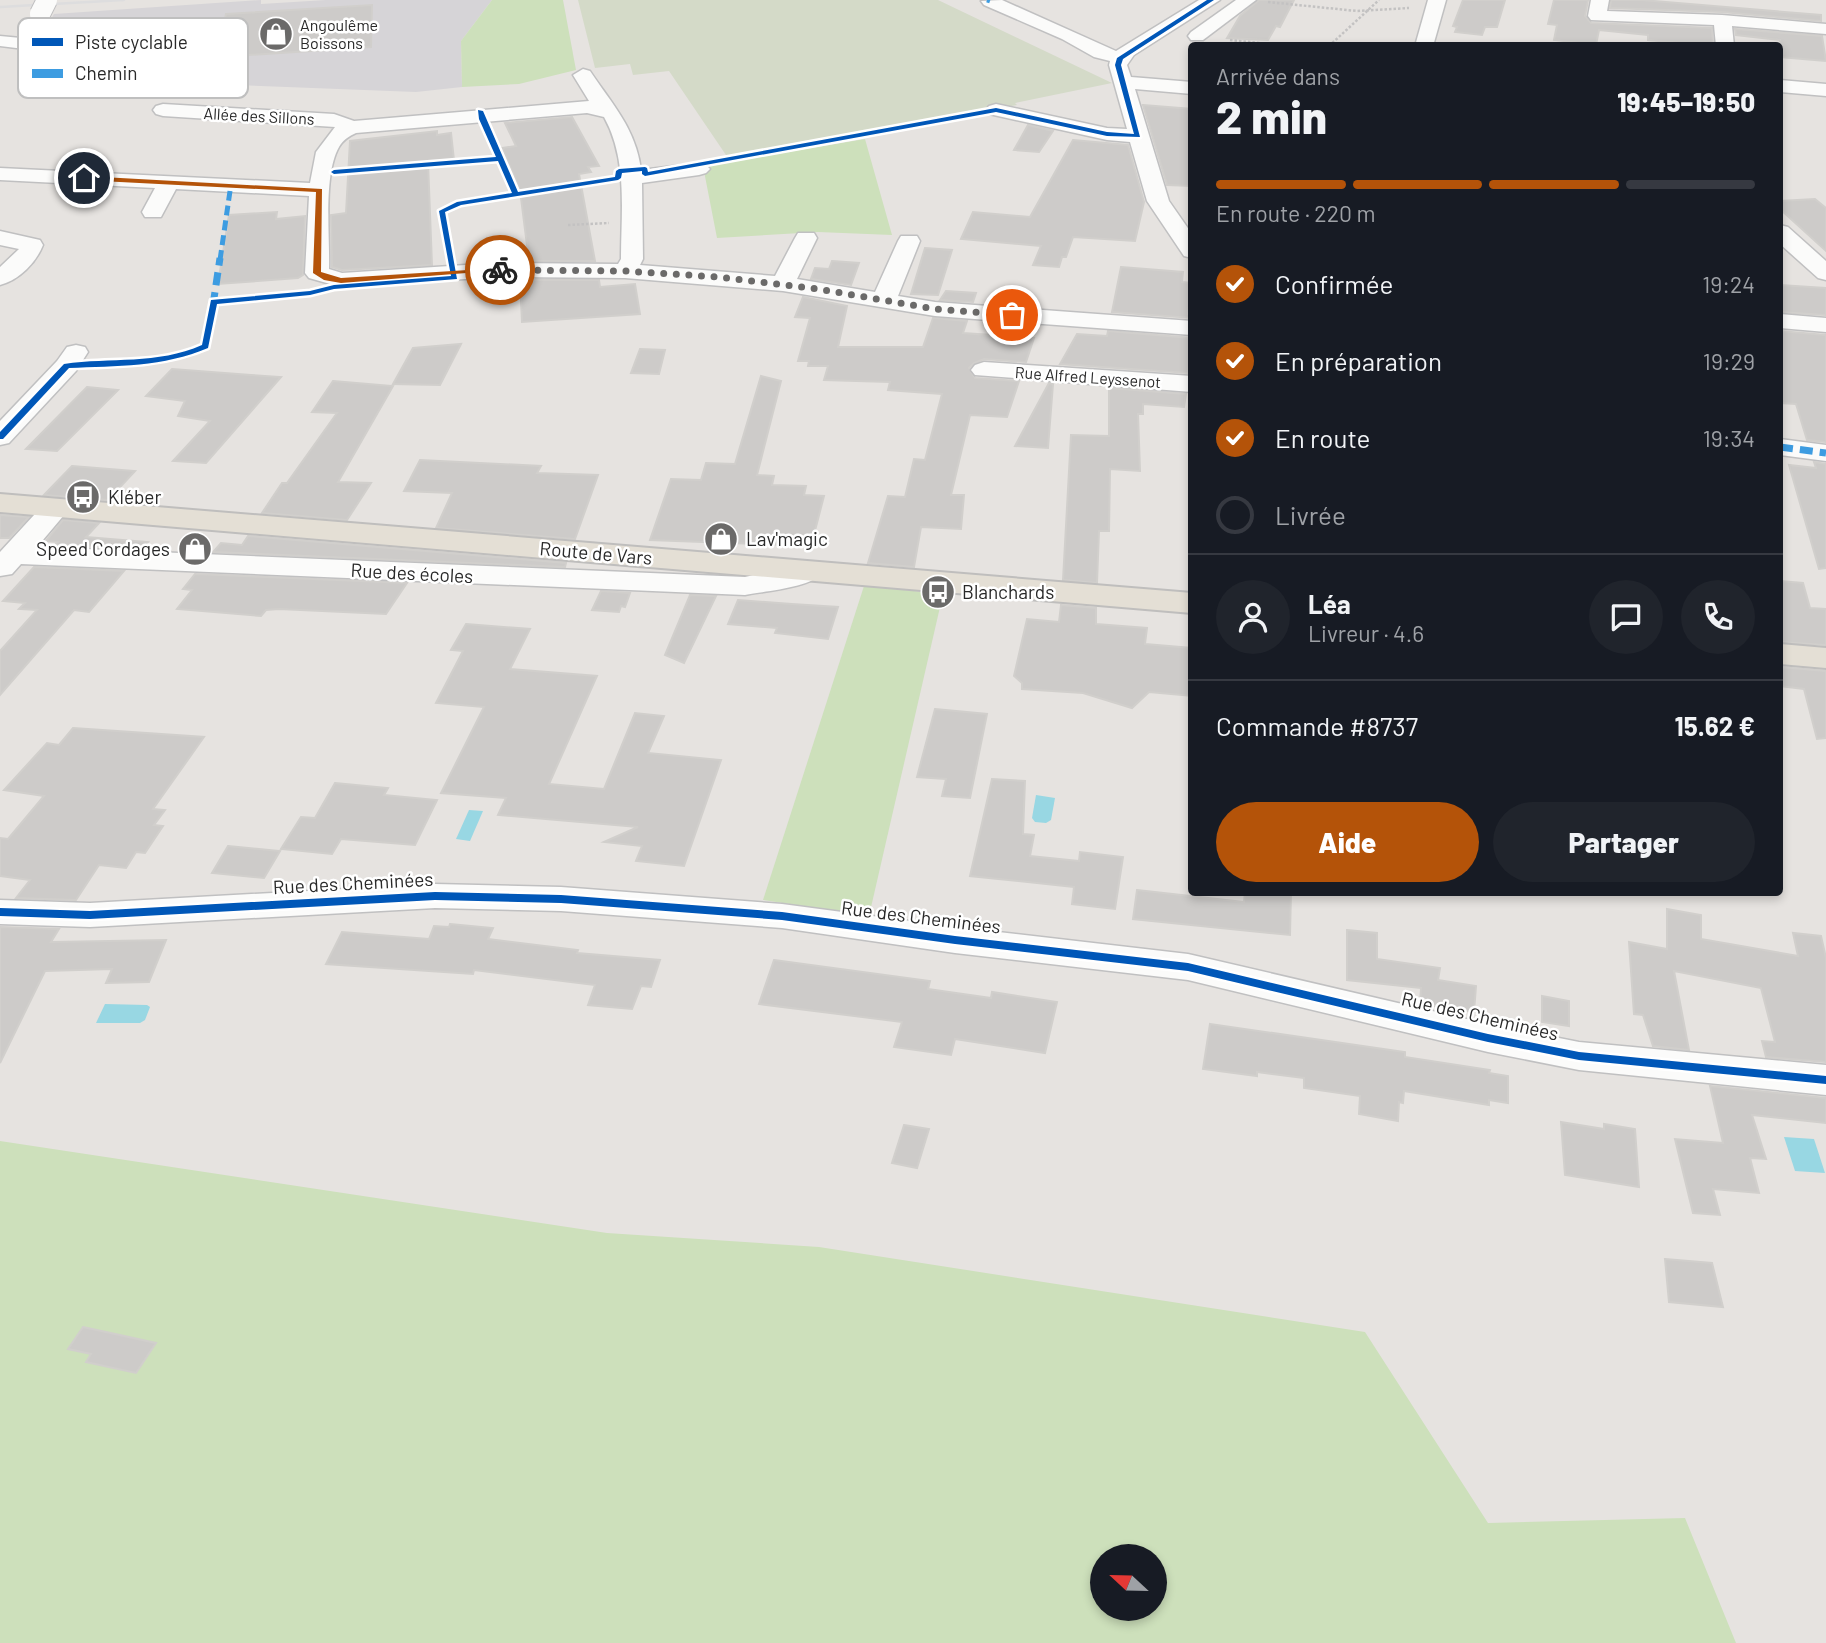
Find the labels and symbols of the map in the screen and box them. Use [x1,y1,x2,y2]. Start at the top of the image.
shop icon: Angoulême Boissons [257,15,295,53]
place label: Angoulême Boissons [300,15,378,52]
legend [18,18,248,98]
text: Piste cyclable [75,30,188,53]
text: Chemin [75,61,138,84]
street label: Allée des Sillons [203,103,315,128]
pin [54,148,114,208]
courier [465,235,535,305]
pin [982,285,1042,345]
street label: Rue Alfred Leyssenot [1014,362,1162,391]
bus stop icon: Kléber [64,478,102,516]
place label: Kléber [108,485,161,508]
shop icon: Lav'magic [702,520,740,558]
place label: Lav'magic [746,527,828,550]
shop icon: Speed Cordages [176,530,214,568]
street label: Route de Vars [539,536,653,569]
place label: Speed Cordages [36,537,170,560]
street label: Rue des écoles [350,558,474,587]
bus stop icon: Blanchards [919,573,957,611]
place label: Blanchards [962,580,1054,603]
street label: Rue des Cheminées [272,867,434,898]
street label: Rue des Cheminées [840,895,1002,938]
street label: Rue des Cheminées [1399,986,1561,1045]
north arrow [1090,1544,1167,1620]

